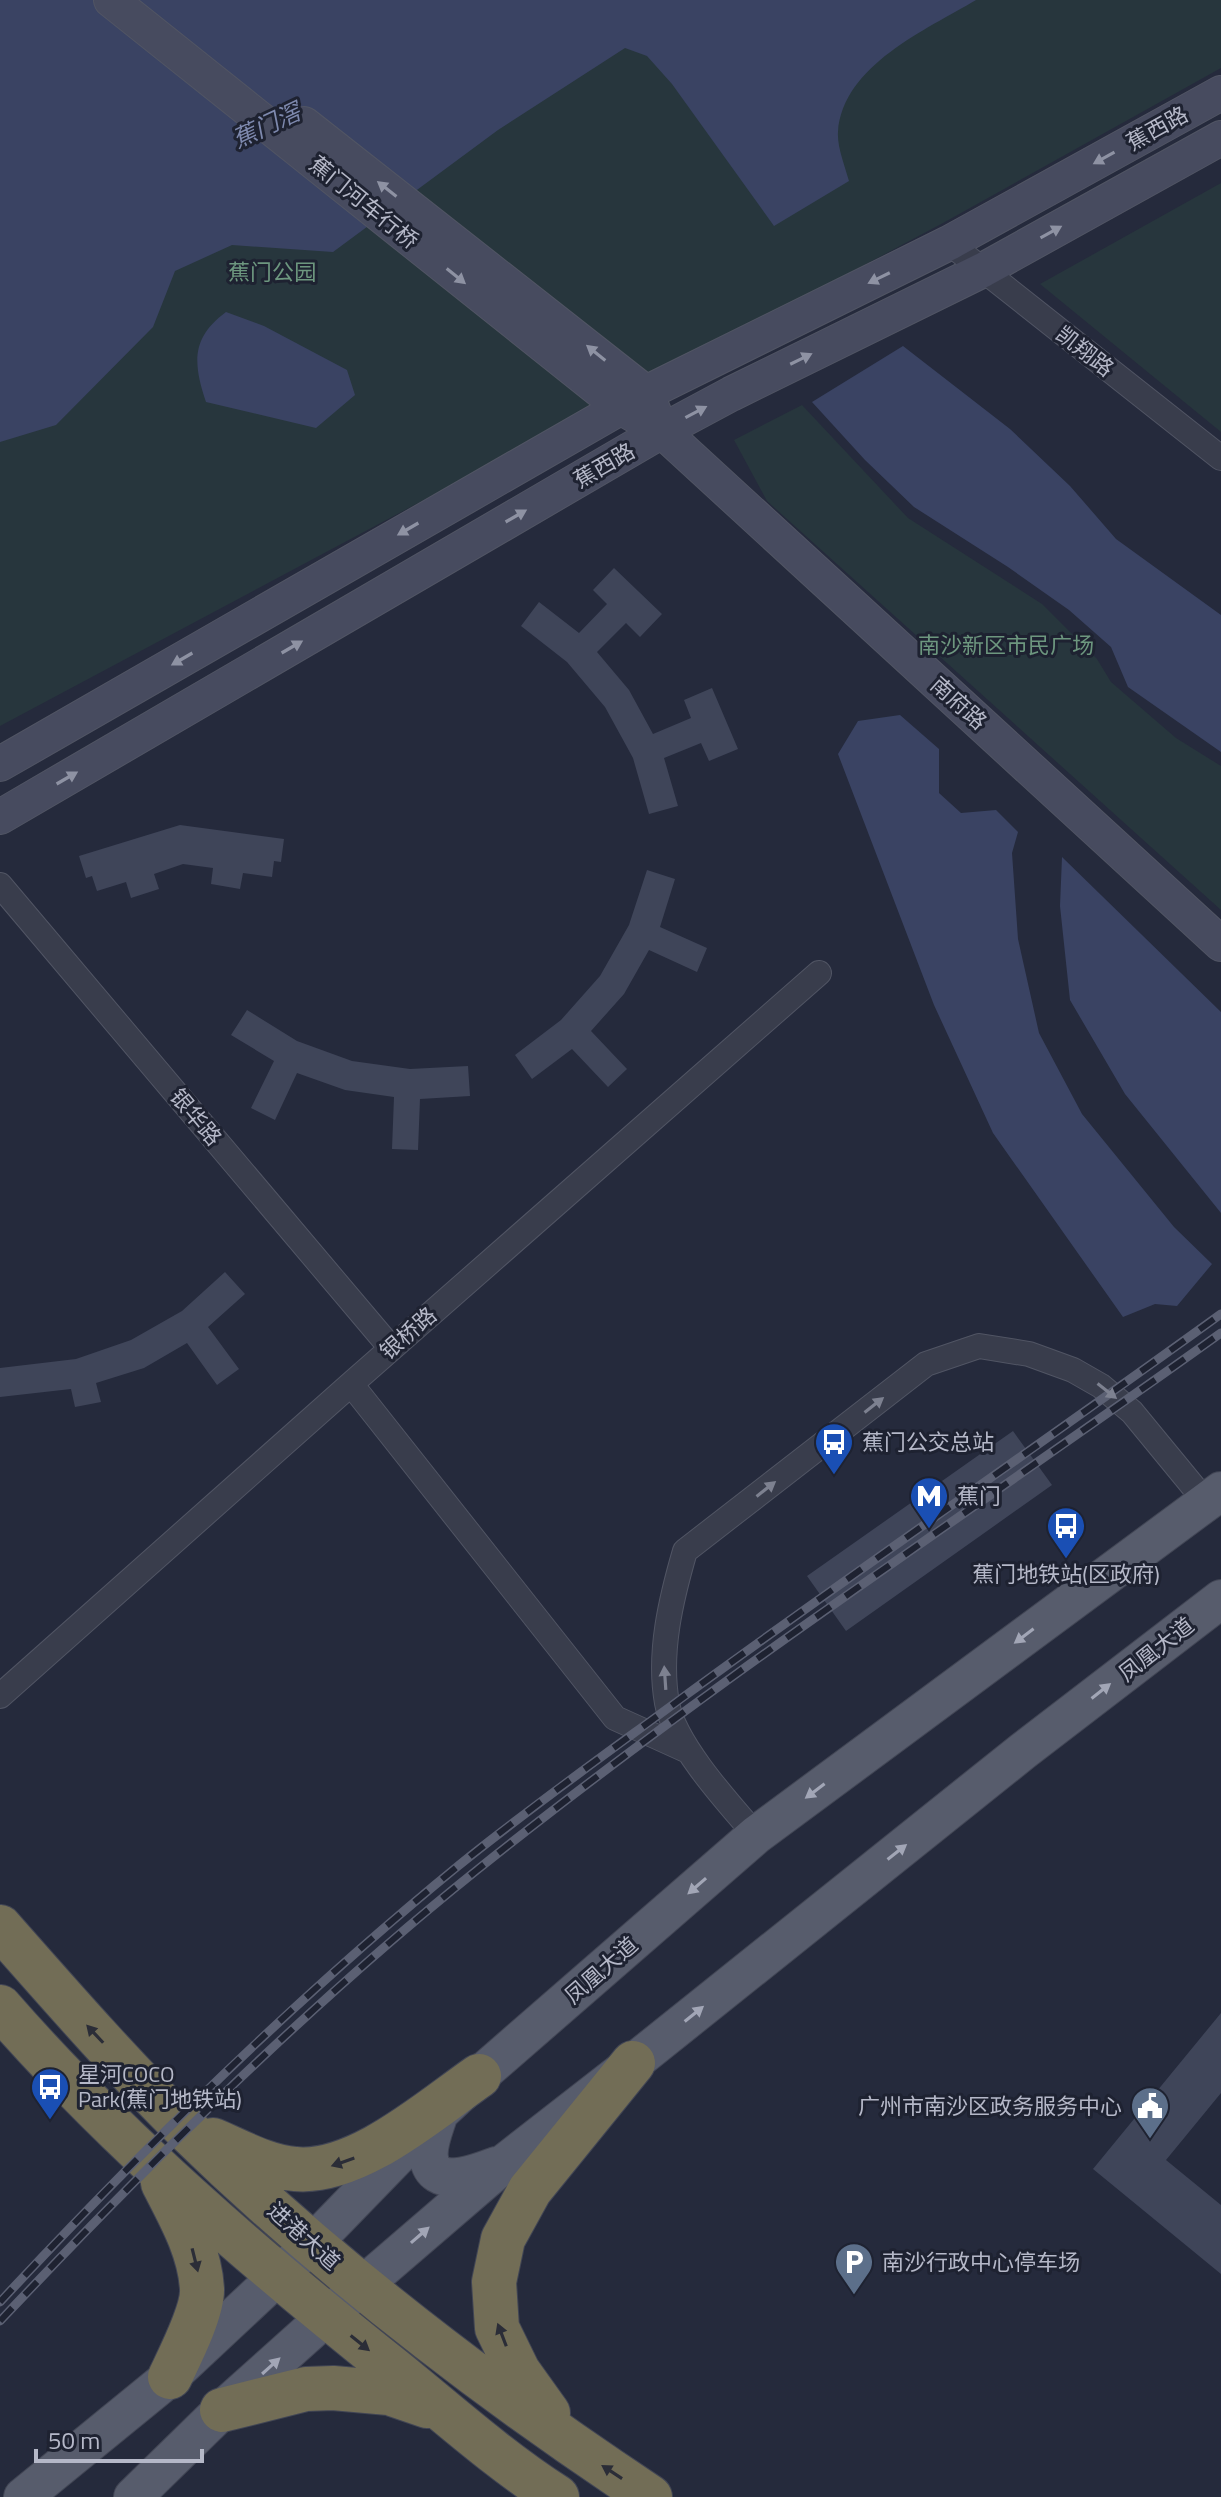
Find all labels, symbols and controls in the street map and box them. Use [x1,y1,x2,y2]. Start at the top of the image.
water label: 蕉门滘 [226,92,309,157]
street label: 蕉西路 [1120,97,1194,159]
street label: 蕉门河车行桥 [302,147,426,257]
one-way arrow [1092,151,1115,165]
one-way arrow [377,182,397,198]
one-way arrow [1040,226,1062,240]
park label: 蕉门公园 [228,255,316,289]
one-way arrow [446,267,466,283]
one-way arrow [867,271,891,285]
street label: 凯翔路 [1049,317,1121,385]
one-way arrow [586,346,606,362]
one-way arrow [789,352,812,366]
one-way arrow [685,406,708,419]
street label: 蕉西路 [567,434,641,496]
one-way arrow [505,509,528,523]
one-way arrow [397,522,419,536]
park label: 南沙新区市民广场 [918,628,1094,662]
one-way arrow [281,640,303,654]
one-way arrow [171,652,194,666]
street label: 南府路 [923,668,995,738]
one-way arrow [56,771,78,785]
street label: 银华路 [162,1081,230,1153]
street label: 银桥路 [372,1299,444,1367]
one-way arrow [1097,1383,1117,1399]
one-way arrow [864,1397,884,1413]
bus stop icon: 蕉门公交总站 [813,1421,855,1476]
place label: 蕉门公交总站 [862,1425,994,1459]
metro station icon: 蕉门 [908,1475,950,1530]
place label: 蕉门 [957,1479,1001,1513]
one-way arrow [755,1481,776,1497]
bus stop icon: 蕉门地铁站(区政府) [1045,1505,1087,1560]
place label: 蕉门地铁站(区政府) [972,1557,1160,1591]
street label: 凤凰大道 [1111,1609,1201,1689]
one-way arrow [1014,1628,1035,1644]
one-way arrow [658,1665,671,1690]
one-way arrow [1091,1683,1111,1699]
one-way arrow [805,1783,826,1798]
one-way arrow [887,1844,907,1860]
one-way arrow [687,1877,707,1895]
street label: 凤凰大道 [557,1928,645,2012]
one-way arrow [684,2006,704,2023]
one-way arrow [86,2025,105,2044]
place label: 星河COCO Park(蕉门地铁站) [78,2057,242,2116]
bus stop icon: 星河COCO Park(蕉门地铁站) [29,2066,71,2121]
public building icon: 广州市南沙区政务服务中心 [1129,2085,1171,2140]
place label: 广州市南沙区政务服务中心 [858,2089,1122,2123]
one-way arrow [331,2156,355,2168]
street label: 进港大道 [260,2194,348,2278]
one-way arrow [411,2227,430,2245]
parking icon: 南沙行政中心停车场 [833,2241,875,2296]
place label: 南沙行政中心停车场 [882,2245,1080,2279]
one-way arrow [190,2248,202,2273]
one-way arrow [495,2323,508,2347]
one-way arrow [350,2334,370,2351]
one-way arrow [262,2358,281,2376]
scale bar [36,2413,202,2463]
text: 50 m [48,2422,100,2458]
one-way arrow [601,2465,623,2480]

